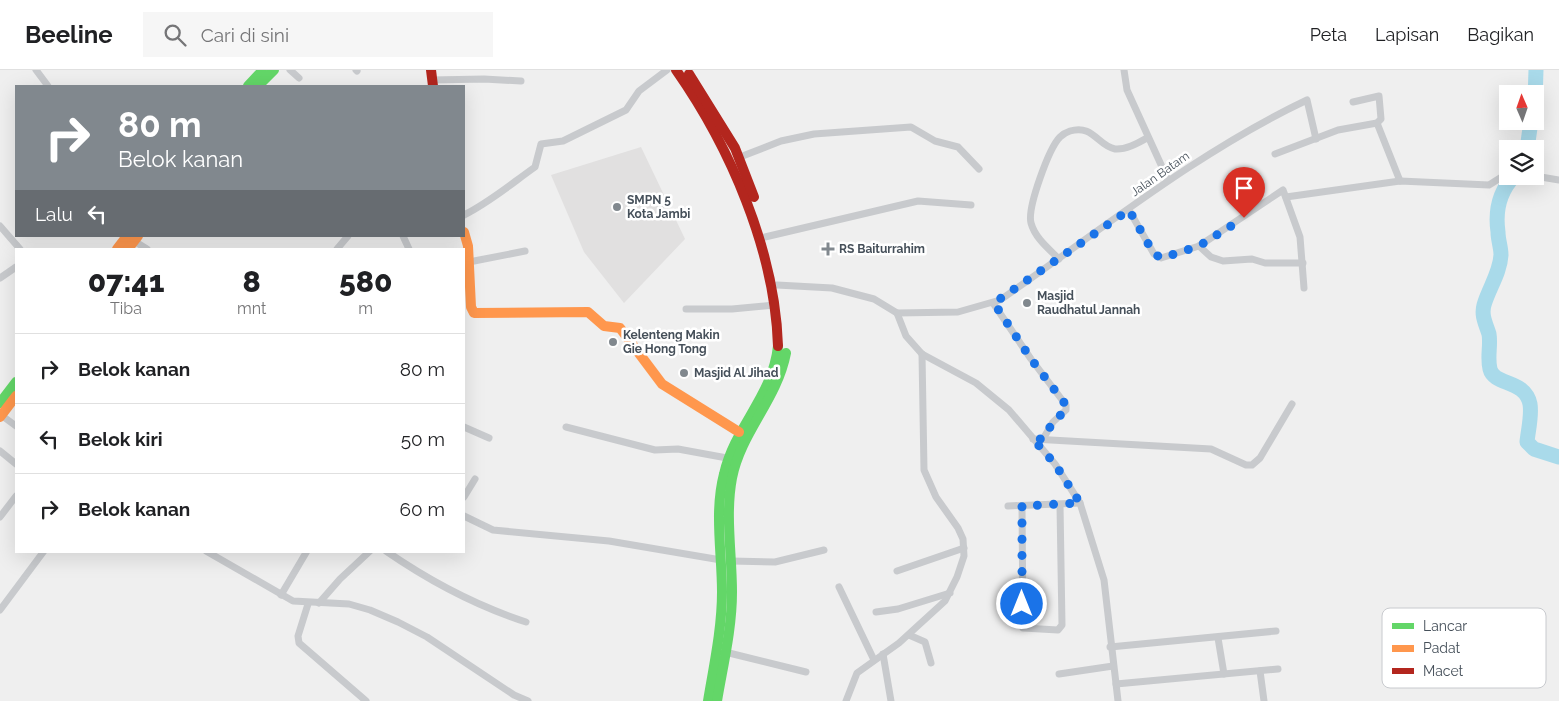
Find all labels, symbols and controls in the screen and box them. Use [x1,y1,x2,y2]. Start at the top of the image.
search box [143,12,493,57]
text: Beeline [25,20,113,49]
icon: search [161,21,189,49]
text: Cari di sini [201,24,289,46]
text: Peta [1310,24,1347,45]
text: Lapisan [1375,24,1439,45]
text: Bagikan [1467,24,1534,45]
north arrow [1499,85,1544,130]
map controls [1499,85,1544,185]
text: 80 m [118,104,202,145]
icon: right [35,105,100,170]
button: layers [1499,140,1544,185]
text: Belok kanan [118,146,243,172]
street label: Jalan Batam [1128,149,1192,199]
pin [1223,167,1265,218]
icon: arrive [1230,174,1258,202]
place label: SMPN 5 Kota Jambi [627,193,690,221]
icon: left [83,200,111,228]
marker: SMPN 5 Kota Jambi [611,201,623,213]
text: Lalu [35,203,73,225]
marker: RS Baiturrahim [821,242,835,256]
place label: RS Baiturrahim [839,242,925,256]
text: 07:41 [88,264,164,299]
text: 8 [243,264,261,299]
text: 580 [339,264,392,299]
place label: Masjid Raudhatul Jannah [1037,289,1140,317]
marker: Masjid Raudhatul Jannah [1021,297,1033,309]
text: Tiba [110,299,142,318]
text: mnt [237,299,266,318]
text: m [358,299,373,318]
place label: Kelenteng Makin Gie Hong Tong [623,328,720,356]
marker: Kelenteng Makin Gie Hong Tong [607,336,619,348]
icon: right [35,355,63,383]
text: Belok kanan [78,358,190,380]
text: 80 m [400,358,445,380]
place label: Masjid Al Jihad [694,366,779,380]
marker: Masjid Al Jihad [678,367,690,379]
icon: left [35,425,63,453]
text: Belok kiri [78,428,163,450]
text: 50 m [401,428,445,450]
icon: right [35,495,63,523]
text: Belok kanan [78,498,190,520]
text: 60 m [400,498,445,520]
position arrow [995,577,1047,629]
legend [1382,608,1546,688]
text: Lancar [1423,618,1467,634]
text: Padat [1423,640,1461,656]
text: Macet [1423,663,1464,679]

